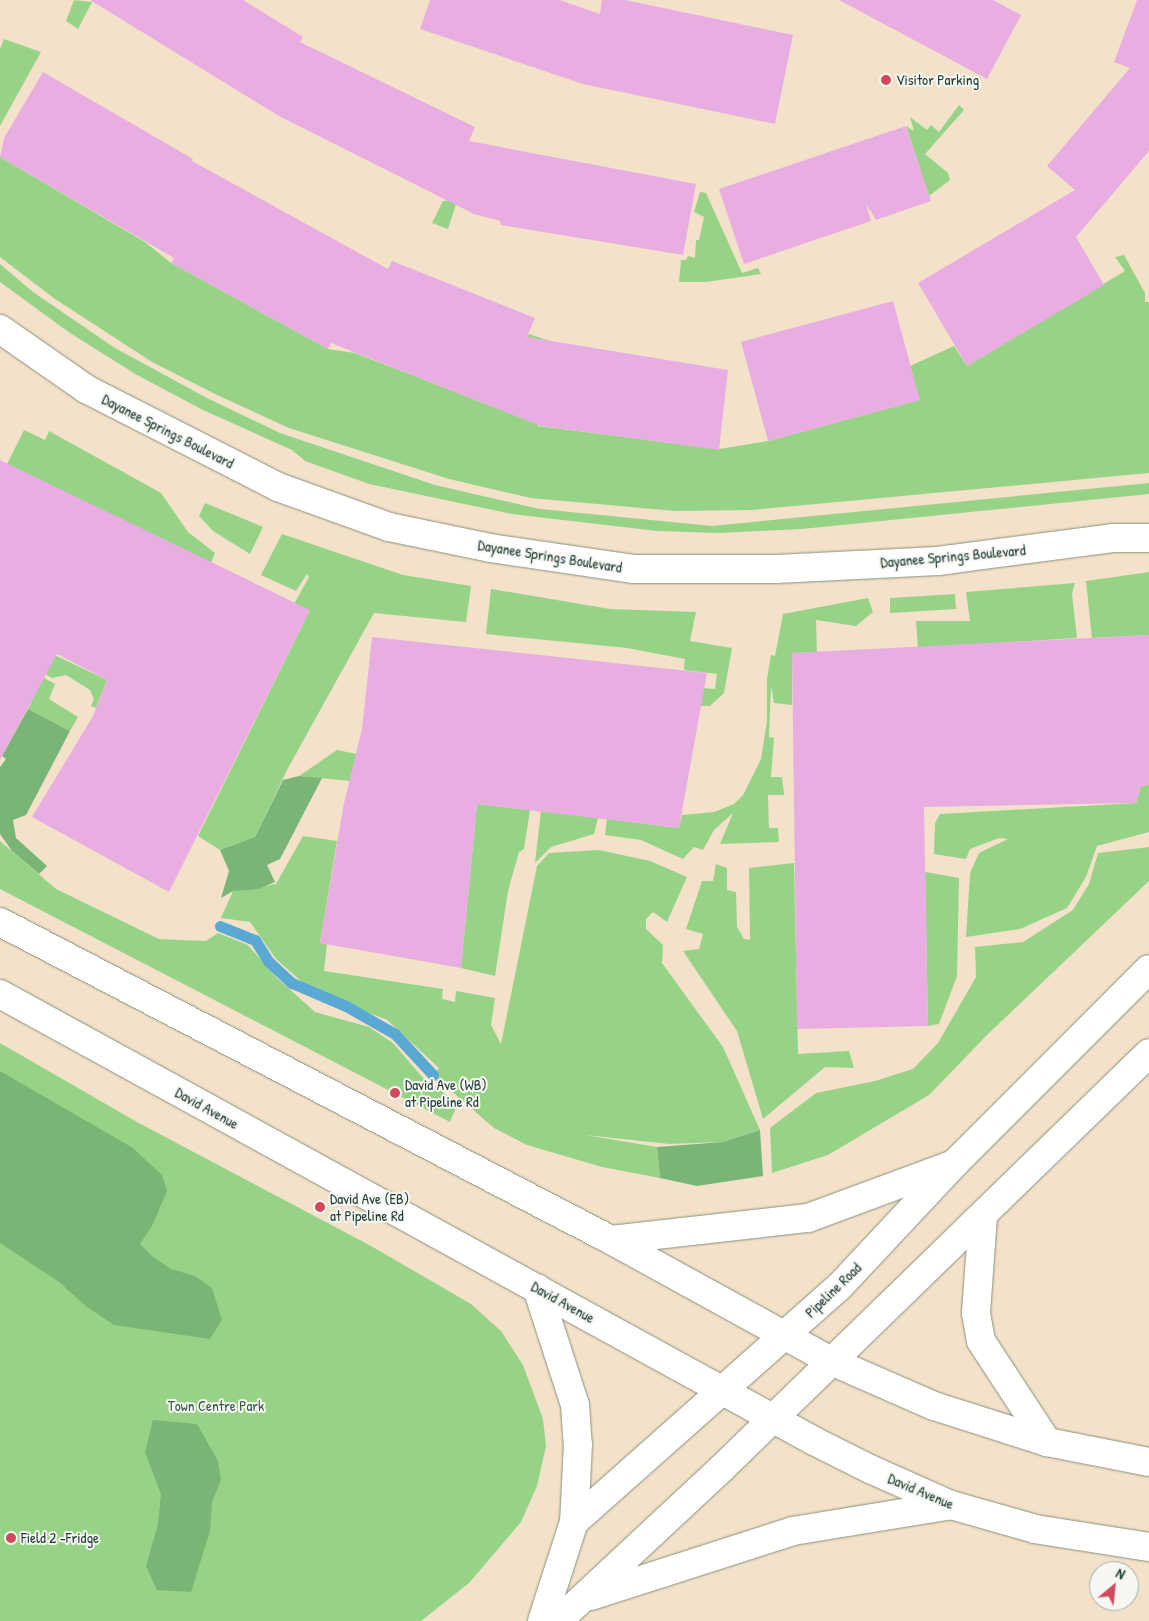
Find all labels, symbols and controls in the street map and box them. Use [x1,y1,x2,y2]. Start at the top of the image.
place label: Visitor Parking [896,71,979,89]
marker: Visitor Parking [880,74,892,86]
street label: Dayanee Springs Boulevard [99,390,237,472]
street label: Dayanee Springs Boulevard [477,536,623,576]
street label: Dayanee Springs Boulevard [880,541,1026,571]
place label: David Ave (WB) at Pipeline Rd [405,1075,487,1110]
street label: David Avenue [172,1083,242,1133]
marker: David Ave (WB) at Pipeline Rd [389,1087,401,1099]
place label: David Ave (EB) at Pipeline Rd [330,1189,409,1224]
marker: David Ave (EB) at Pipeline Rd [314,1201,326,1213]
street label: Pipeline Road [801,1259,865,1321]
street label: David Avenue [528,1277,598,1327]
park label: Town Centre Park [168,1397,264,1415]
street label: David Avenue [885,1469,957,1513]
place label: Field 2 -Fridge [21,1529,99,1547]
marker: Field 2 -Fridge [5,1532,17,1544]
north arrow [1089,1561,1139,1611]
text: N [1113,1563,1129,1583]

